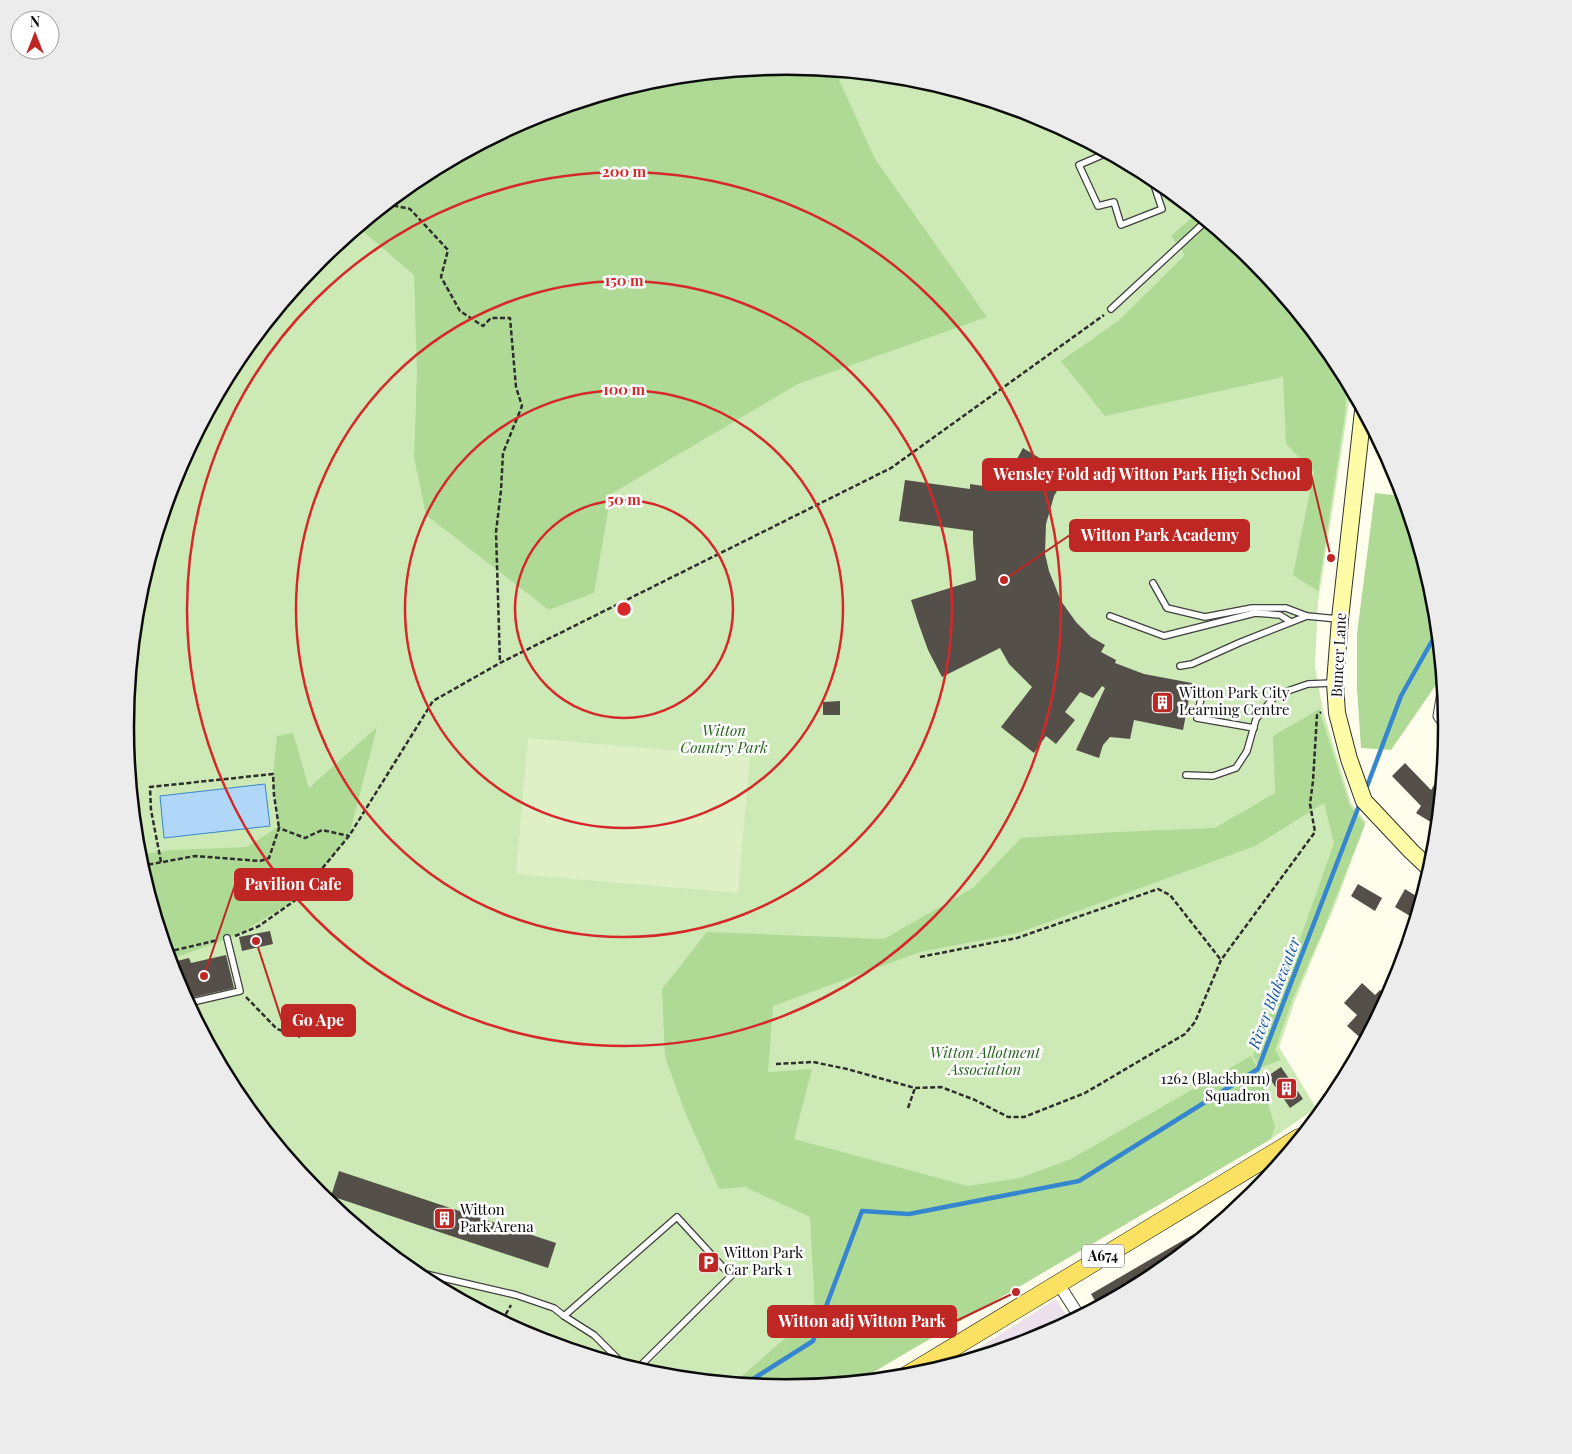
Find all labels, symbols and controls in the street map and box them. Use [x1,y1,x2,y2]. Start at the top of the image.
north arrow [10,10,60,60]
text: N [30,12,40,31]
text: 200 m [602,161,647,181]
text: 150 m [604,270,644,290]
text: 100 m [603,379,646,399]
callout: Wensley Fold adj Witton Park High School [983,459,1311,490]
text: Wensley Fold adj Witton Park High School [992,463,1301,484]
text: 50 m [607,489,641,509]
callout: Witton Park Academy [1070,520,1249,551]
text: Witton Park Academy [1080,524,1240,545]
centre of rings [615,600,633,618]
street label: Buncer Lane [1326,612,1350,698]
place label: Witton Park City Learning Centre [1178,682,1290,719]
building icon: Witton Park City Learning Centre [1151,690,1175,714]
park label: Witton Country Park [680,720,768,757]
callout: Pavilion Cafe [235,869,352,900]
text: Pavilion Cafe [245,873,341,894]
water label: River Blakewater [1242,933,1305,1053]
callout: Go Ape [282,1005,355,1036]
text: Go Ape [292,1009,344,1030]
park label: Witton Allotment Association [930,1042,1041,1079]
place label: 1262 (Blackburn) Squadron [1161,1068,1270,1105]
building icon: 1262 (Blackburn) Squadron [1274,1076,1298,1100]
place label: Witton Park Arena [459,1199,534,1236]
building icon: Witton Park Arena [432,1207,456,1231]
place label: Witton Park Car Park 1 [723,1242,804,1279]
road number: A674 [1082,1244,1124,1268]
parking icon: Witton Park Car Park 1 [696,1250,720,1274]
callout: Witton adj Witton Park [768,1306,956,1337]
text: Witton adj Witton Park [777,1310,946,1331]

